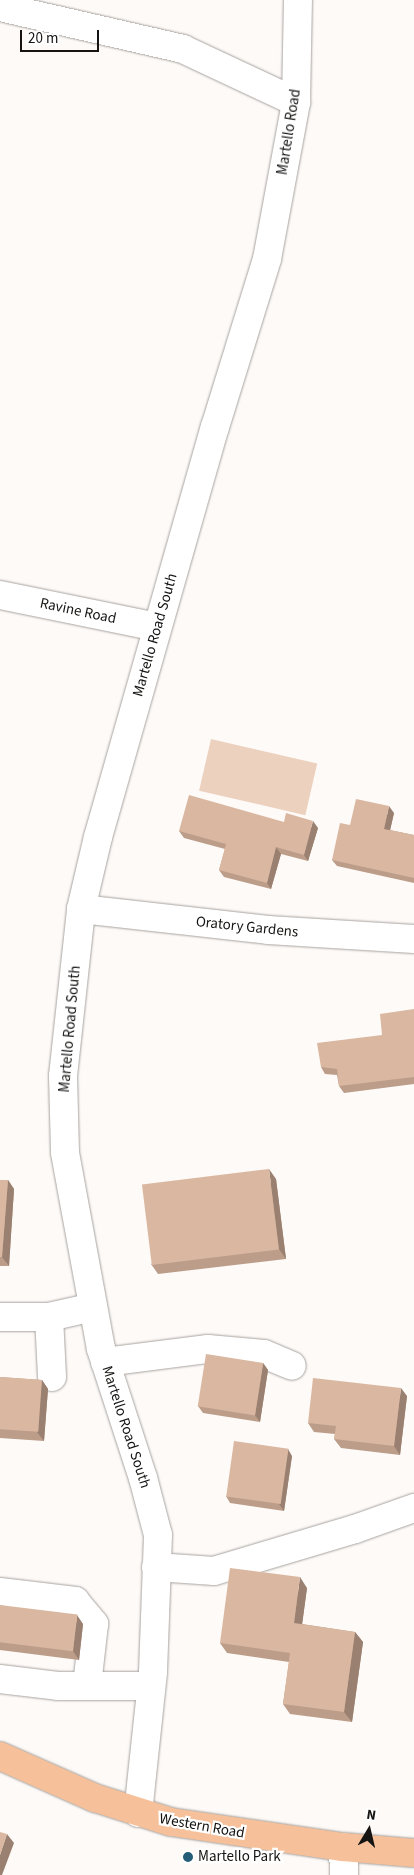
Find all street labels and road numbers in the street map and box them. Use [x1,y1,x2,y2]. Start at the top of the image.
street label: Martello Road [273,88,305,176]
street label: Martello Road South [129,571,181,699]
street label: Ravine Road [38,594,118,628]
street label: Oratory Gardens [195,913,299,941]
street label: Martello Road South [55,965,85,1093]
street label: Martello Road South [98,1364,154,1490]
street label: Western Road [158,1810,246,1842]

